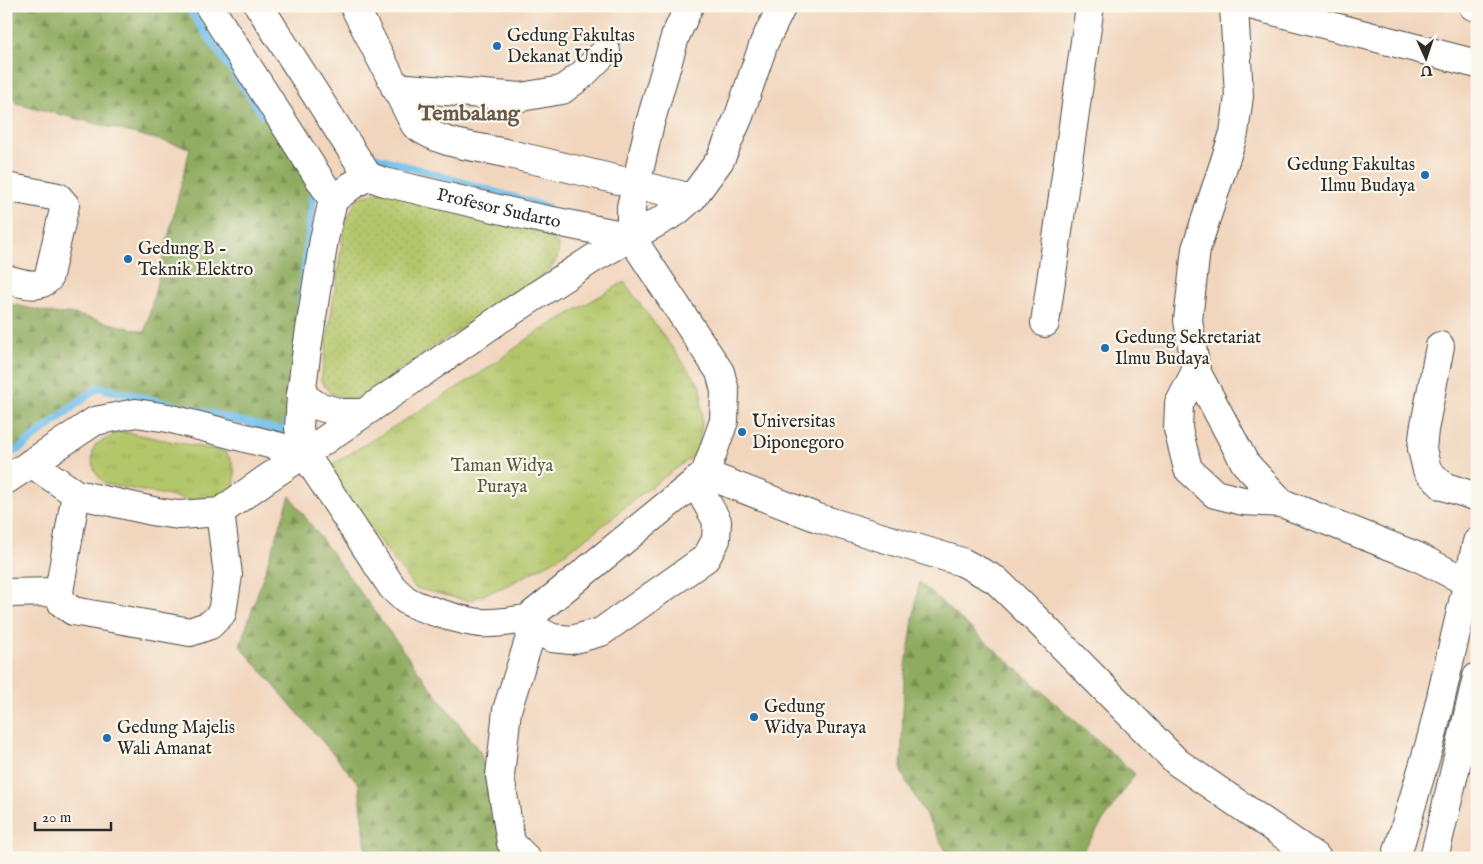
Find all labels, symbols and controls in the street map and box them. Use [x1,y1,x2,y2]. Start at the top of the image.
place label: Gedung Fakultas Dekanat Undip [507,25,635,69]
north arrow [1400,32,1450,82]
marker: Gedung Fakultas Dekanat Undip [491,40,503,52]
text: U [1419,61,1434,79]
district label: Tembalang [417,100,521,128]
place label: Gedung Fakultas Ilmu Budaya [1287,154,1415,198]
marker: Gedung Fakultas Ilmu Budaya [1419,169,1431,181]
street label: Profesor Sudarto [435,183,563,234]
place label: Gedung B - Teknik Elektro [138,238,253,282]
marker: Gedung B - Teknik Elektro [122,253,134,265]
place label: Gedung Sekretariat Ilmu Budaya [1115,327,1261,371]
marker: Gedung Sekretariat Ilmu Budaya [1099,342,1111,354]
place label: Universitas Diponegoro [752,411,844,455]
marker: Universitas Diponegoro [736,426,748,438]
park label: Taman Widya Puraya [451,455,554,499]
place label: Gedung Widya Puraya [764,696,866,740]
marker: Gedung Widya Puraya [748,711,760,723]
place label: Gedung Majelis Wali Amanat [117,717,235,761]
marker: Gedung Majelis Wali Amanat [101,732,113,744]
scale bar [35,799,111,831]
text: 20 m [42,808,72,827]

